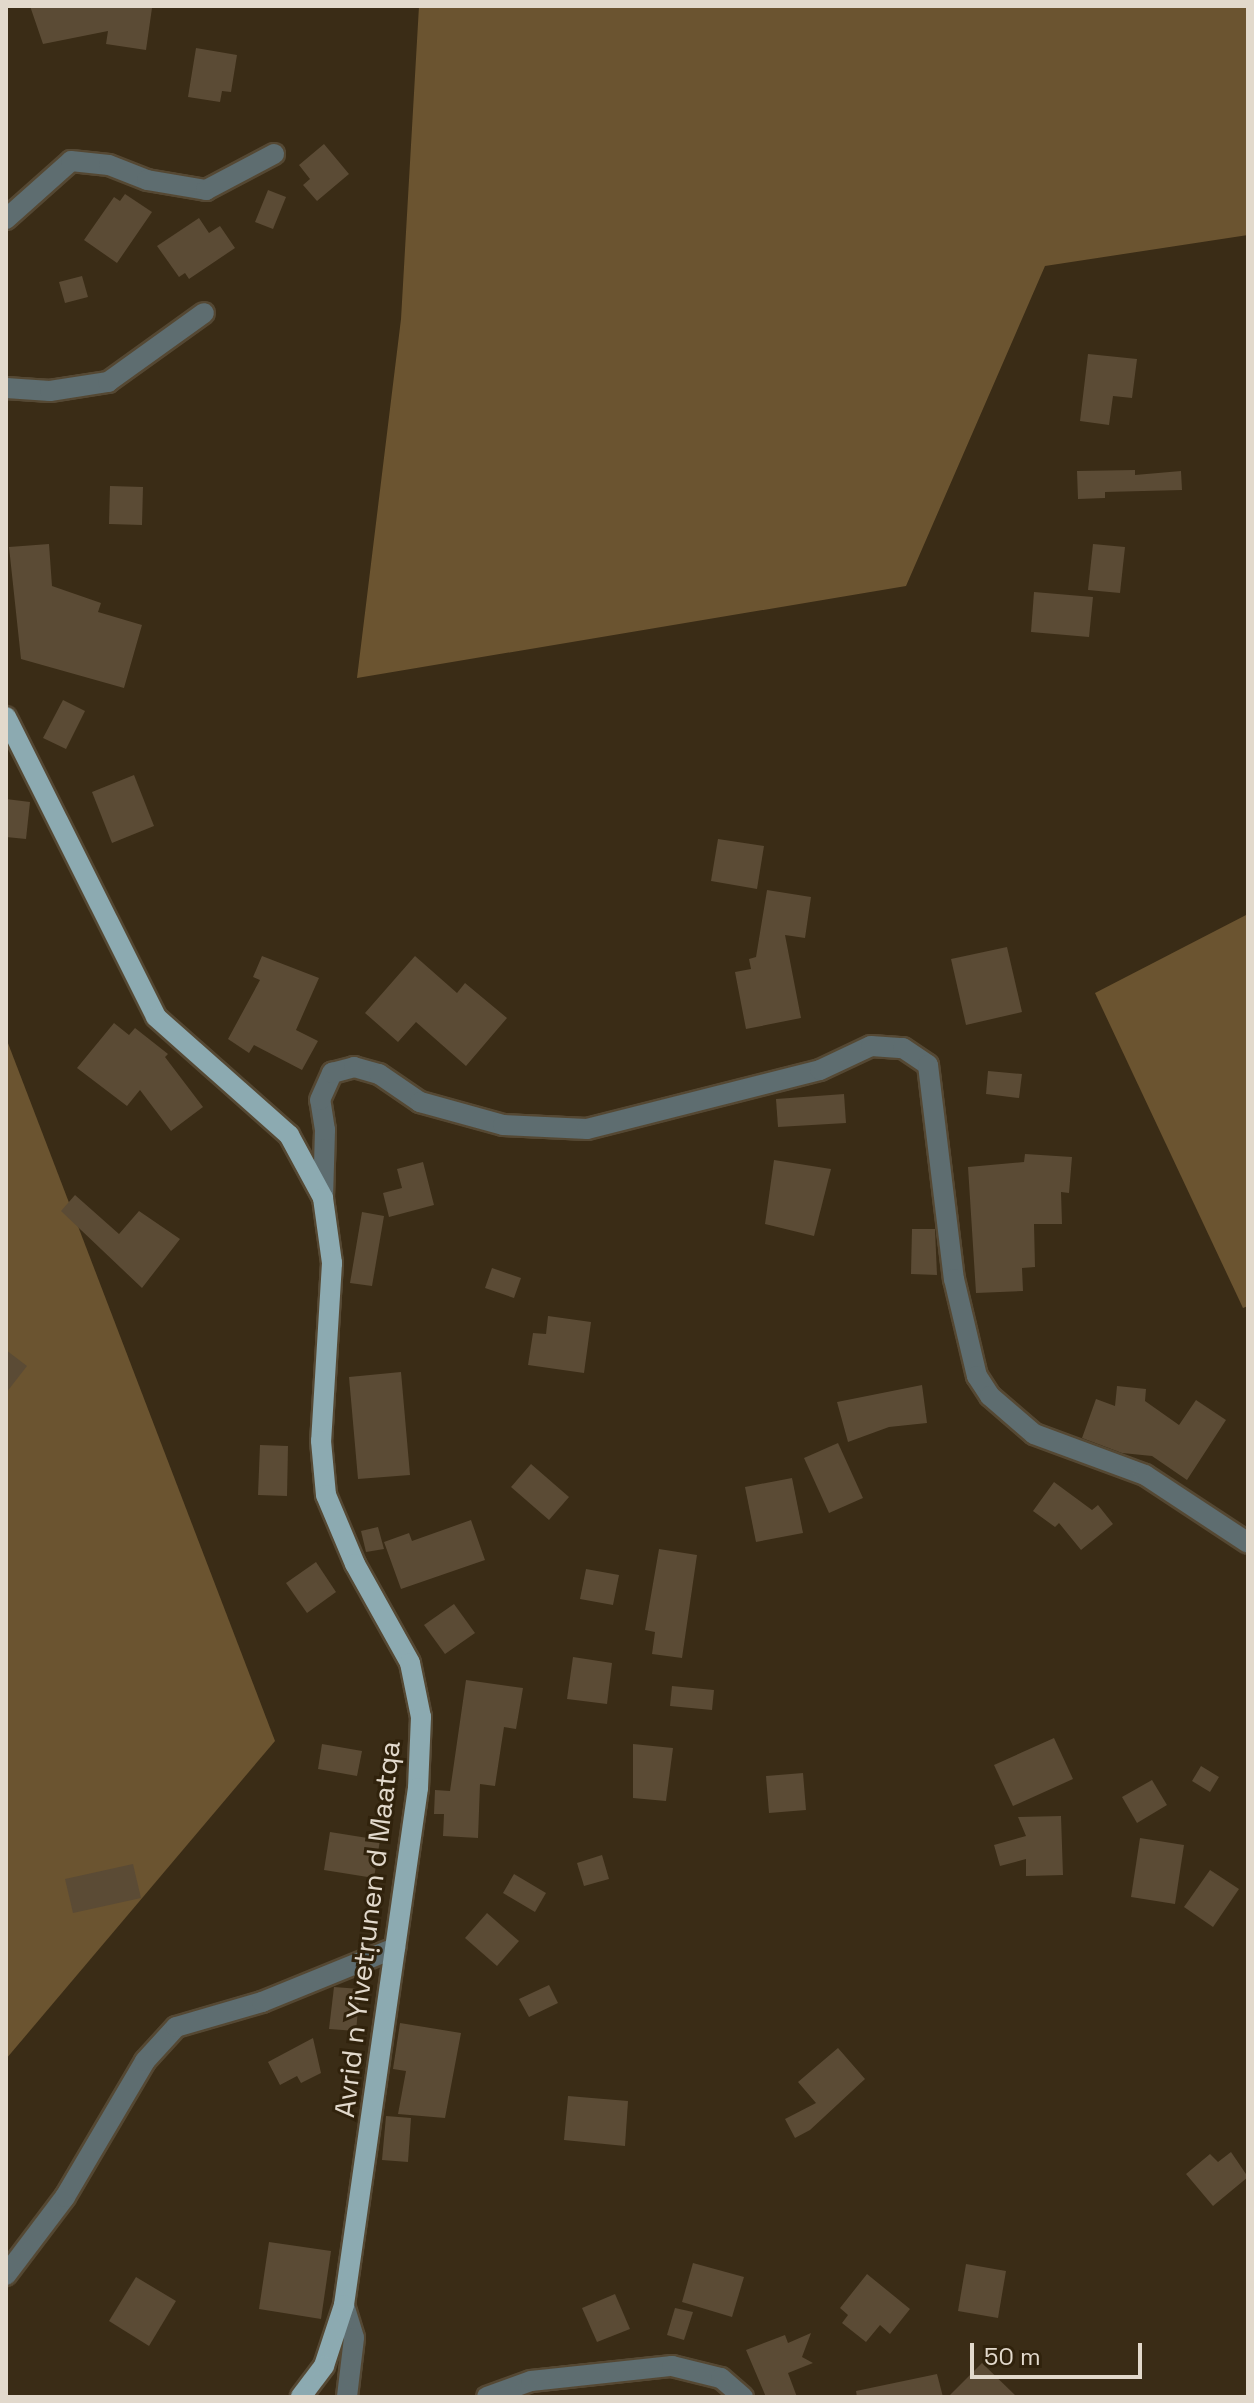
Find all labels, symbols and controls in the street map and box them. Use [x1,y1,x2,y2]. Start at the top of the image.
street label: Avrid n Yivetṛunen d Maatqa [327,1739,407,2119]
scale bar [974,2327,1146,2377]
text: 50 m [984,2341,1041,2372]

